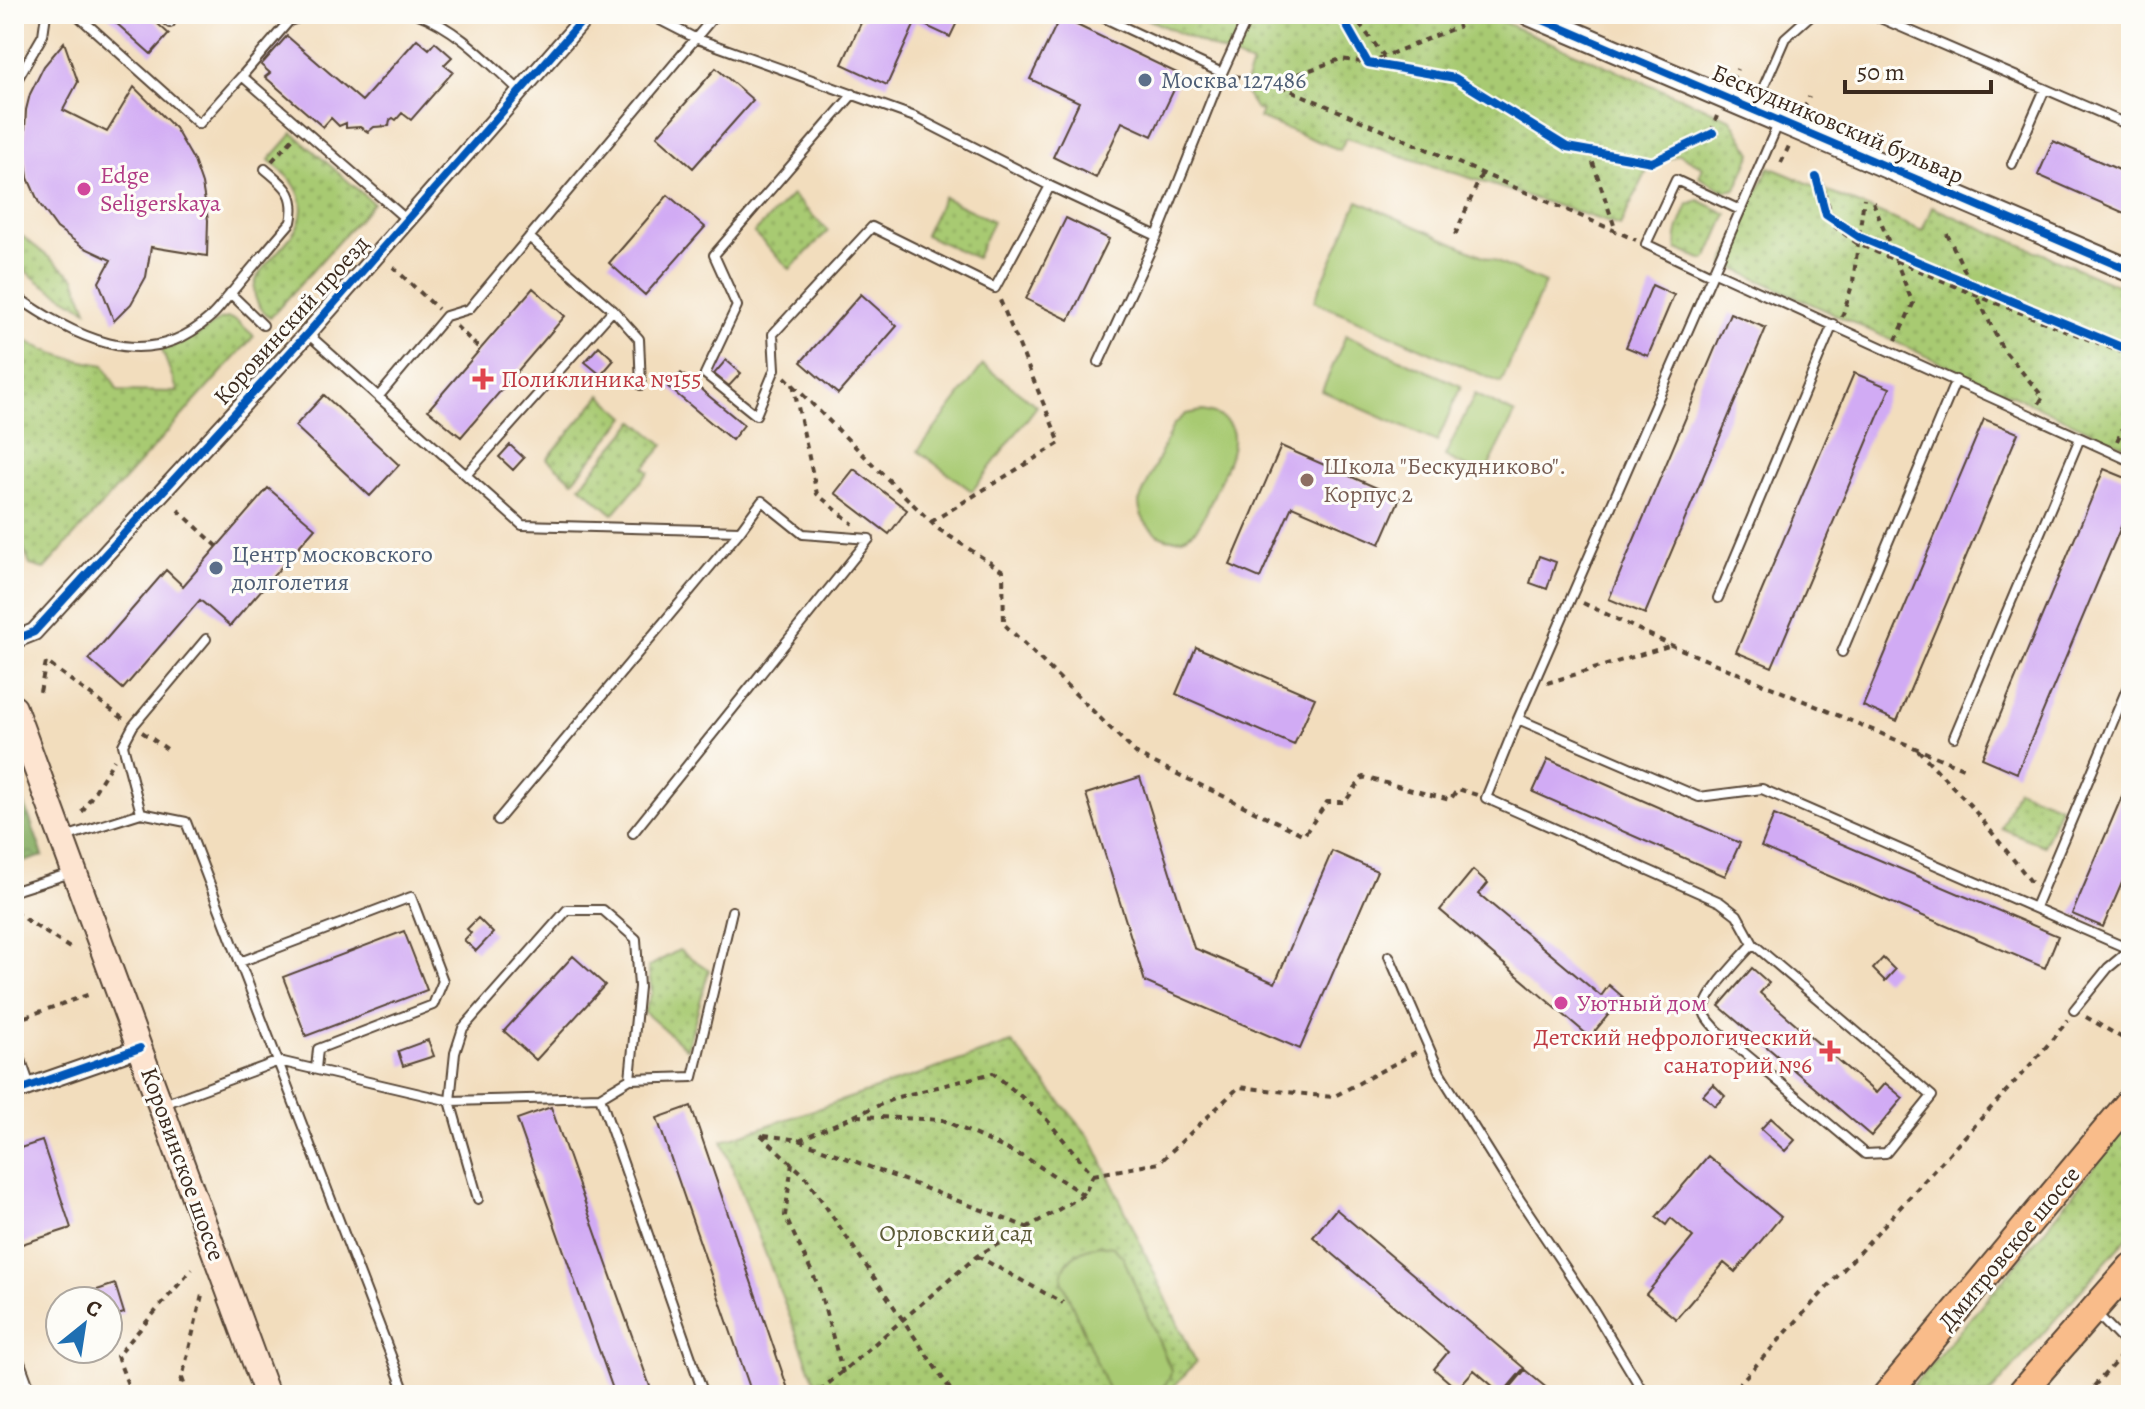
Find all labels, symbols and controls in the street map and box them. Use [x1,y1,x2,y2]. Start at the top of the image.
scale bar [1845,44,1991,94]
street label: Бескудниковский бульвар [1707,56,1969,192]
text: 50 m [1857,56,1905,88]
place label: Москва 127486 [1161,64,1306,96]
marker: Москва 127486 [1136,71,1154,89]
place label: Edge Seligerskaya [100,159,222,219]
marker: Edge Seligerskaya [75,180,93,198]
street label: Коровинский проезд [206,228,376,412]
place label: Поликлиника №155 [501,363,702,395]
marker: Поликлиника №155 [472,368,494,390]
place label: Школа "Бескудниково". Корпус 2 [1323,450,1566,510]
marker: Школа "Бескудниково". Корпус 2 [1298,471,1316,489]
place label: Центр московского долголетия [231,538,433,598]
marker: Центр московского долголетия [207,559,225,577]
place label: Уютный дом [1577,987,1707,1019]
marker: Уютный дом [1552,994,1570,1012]
place label: Детский нефрологический санаторий №6 [1534,1021,1812,1081]
marker: Детский нефрологический санаторий №6 [1819,1040,1841,1062]
street label: Коровинское шоссе [133,1063,233,1265]
street label: Дмитровское шоссе [1931,1159,2087,1337]
park label: Орловский сад [879,1217,1033,1249]
north arrow [44,1285,124,1365]
text: С [80,1292,107,1325]

